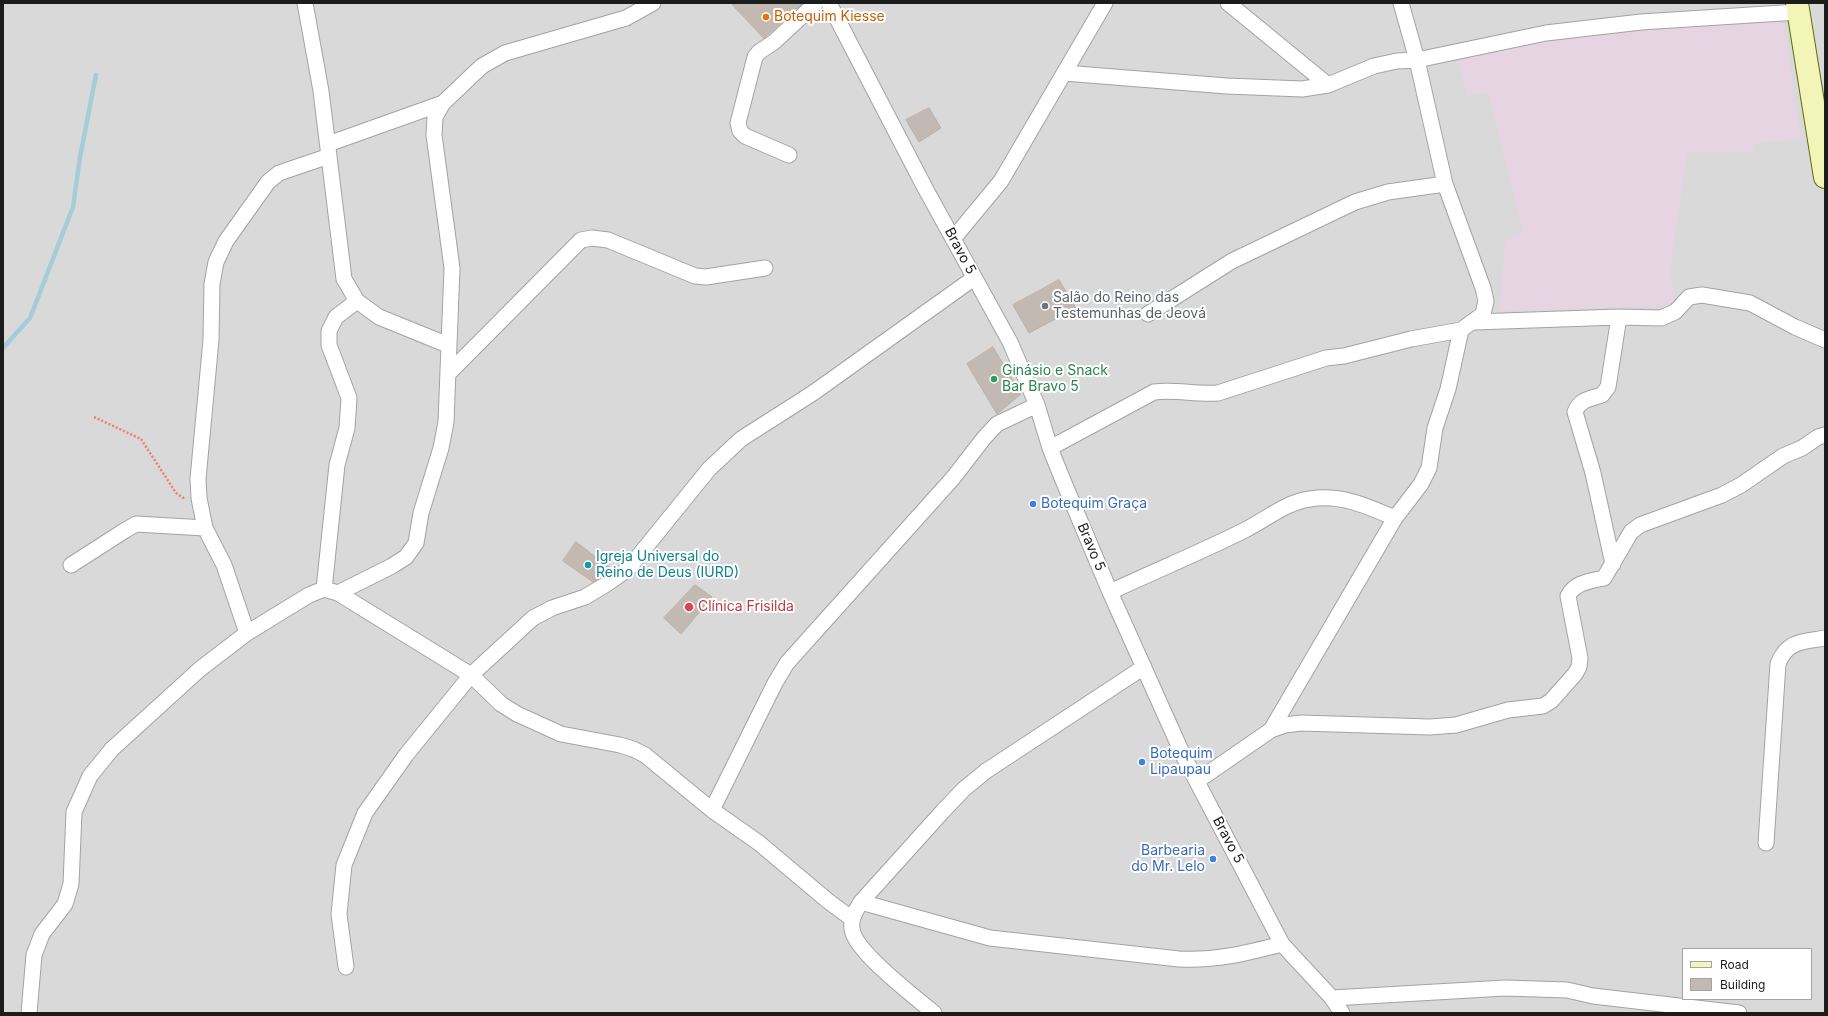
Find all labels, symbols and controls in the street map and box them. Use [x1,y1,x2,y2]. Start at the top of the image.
place label: Botequim Kiesse [774,9,885,25]
marker: Botequim Kiesse [761,12,771,22]
street label: Bravo 5 [941,225,979,277]
place label: Salão do Reino das Testemunhas de Jeová [1053,290,1206,322]
marker: Salão do Reino das Testemunhas de Jeová [1040,301,1050,311]
place label: Ginásio e Snack Bar Bravo 5 [1002,363,1108,396]
marker: Ginásio e Snack Bar Bravo 5 [989,374,999,384]
place label: Botequim Graça [1041,496,1147,512]
marker: Botequim Graça [1028,499,1038,509]
street label: Bravo 5 [1073,520,1109,574]
place label: Igreja Universal do Reino de Deus (IURD) [596,549,739,582]
marker: Igreja Universal do Reino de Deus (IURD) [583,560,593,570]
place label: Clínica Frisilda [698,599,794,615]
marker: Clínica Frisilda [683,601,695,613]
place label: Botequim Lipaupau [1150,746,1213,778]
marker: Botequim Lipaupau [1137,757,1147,767]
street label: Bravo 5 [1209,814,1247,866]
place label: Barbearia do Mr. Lelo [1131,843,1205,876]
marker: Barbearia do Mr. Lelo [1208,854,1218,864]
legend [1682,948,1812,1000]
text: Road [1720,957,1749,972]
text: Building [1720,977,1765,992]

